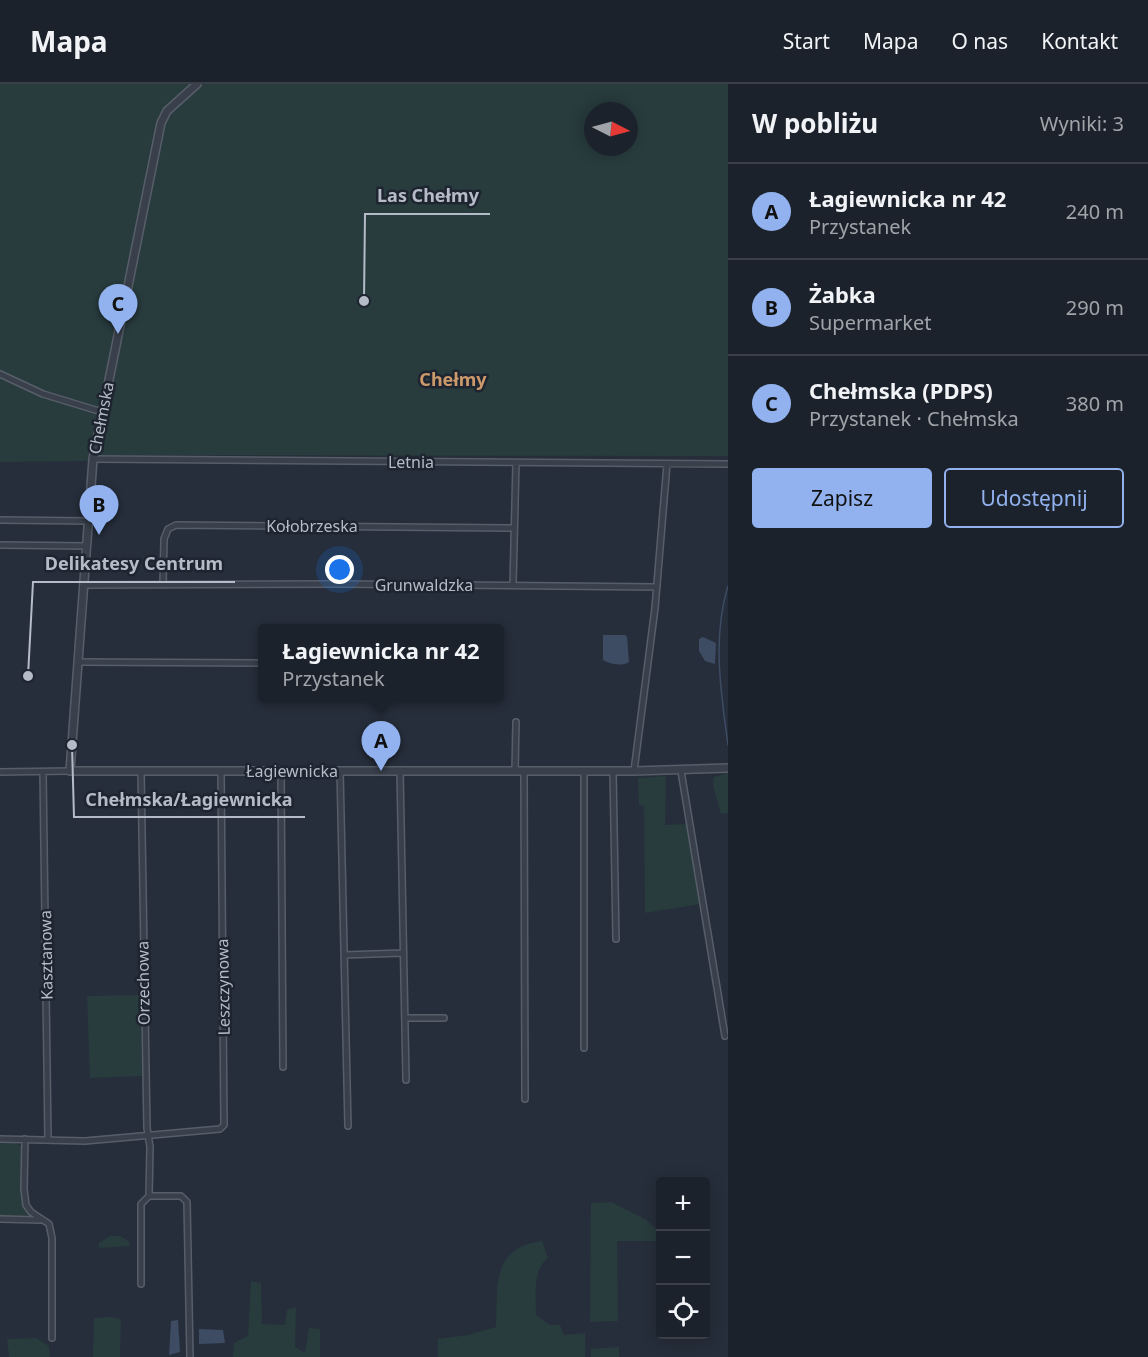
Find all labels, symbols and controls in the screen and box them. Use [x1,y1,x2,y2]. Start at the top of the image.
text: Mapa [30,22,108,60]
text: Start [783,27,830,55]
text: Mapa [863,27,918,55]
text: O nas [951,27,1008,55]
text: Kontakt [1041,27,1118,55]
north arrow [584,102,638,156]
text: W pobliżu [752,105,878,141]
text: Wyniki: 3 [1040,110,1124,137]
callout: Las Chełmy [365,178,490,214]
text: Las Chełmy [377,183,480,207]
text: Łagiewnicka nr 42 [809,183,1006,213]
text: A [765,198,778,225]
text: 240 m [1066,198,1124,225]
text: Przystanek [809,213,911,240]
text: Żabka [809,279,876,309]
pin: C [98,284,138,334]
text: B [765,294,778,321]
text: 290 m [1066,294,1124,321]
text: Supermarket [809,309,932,336]
district label: Chełmy [419,367,487,391]
text: Chełmska (PDPS) [809,375,993,405]
street label: Chełmska [83,380,119,456]
text: C [765,390,778,417]
text: 380 m [1066,390,1124,417]
text: Przystanek · Chełmska [809,405,1019,432]
street label: Letnia [388,451,434,473]
button: Zapisz [752,468,932,528]
button: Udostępnij [944,468,1124,528]
pin: B [80,486,118,535]
street label: Kołobrzeska [266,515,358,537]
callout: Delikatesy Centrum [33,546,235,582]
text: Delikatesy Centrum [45,551,223,575]
your location [325,555,354,584]
street label: Grunwaldzka [375,574,473,596]
popup [258,624,504,702]
text: Łagiewnicka nr 42 [282,635,480,665]
text: Przystanek [282,665,385,692]
pin: A [362,722,400,771]
street label: Łagiewnicka [246,760,338,782]
callout: Chełmska/Łagiewnicka [74,781,305,817]
text: Chełmska/Łagiewnicka [85,787,293,811]
street label: Kasztanowa [34,910,58,1000]
street label: Leszczynowa [211,938,235,1036]
street label: Orzechowa [131,941,155,1025]
map controls [656,1177,710,1339]
button: + [656,1177,710,1231]
button: − [656,1231,710,1285]
button: locate [656,1285,710,1339]

